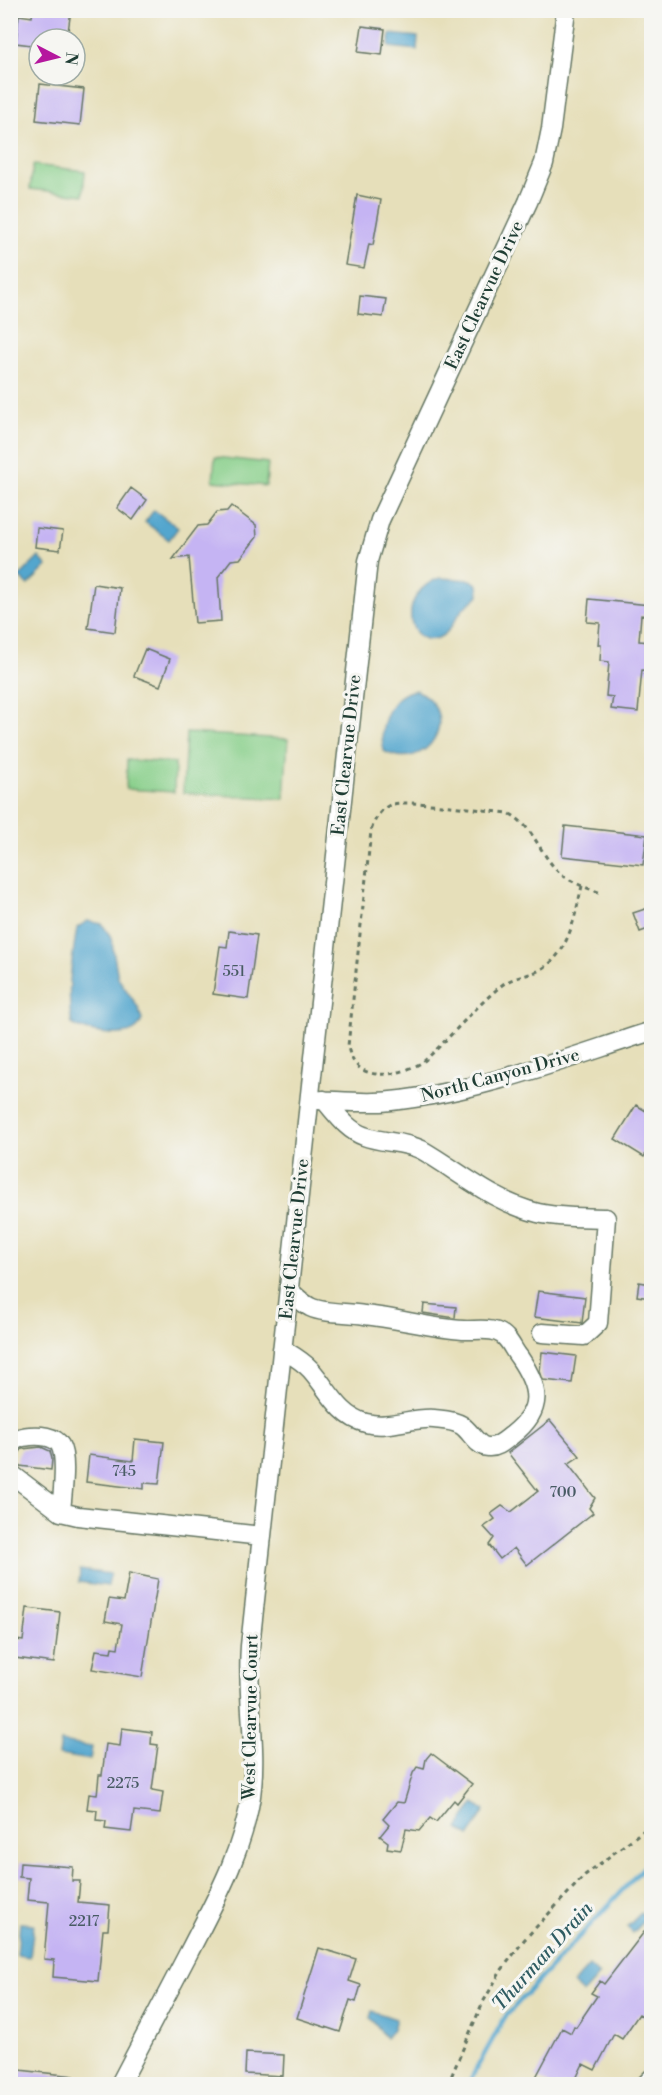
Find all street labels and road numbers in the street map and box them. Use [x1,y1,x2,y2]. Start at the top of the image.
street label: East Clearvue Drive [440,217,529,373]
street label: East Clearvue Drive [327,673,366,837]
street label: North Canyon Drive [418,1043,582,1108]
street label: East Clearvue Drive [275,1157,314,1321]
street label: West Clearvue Court [238,1633,263,1801]

